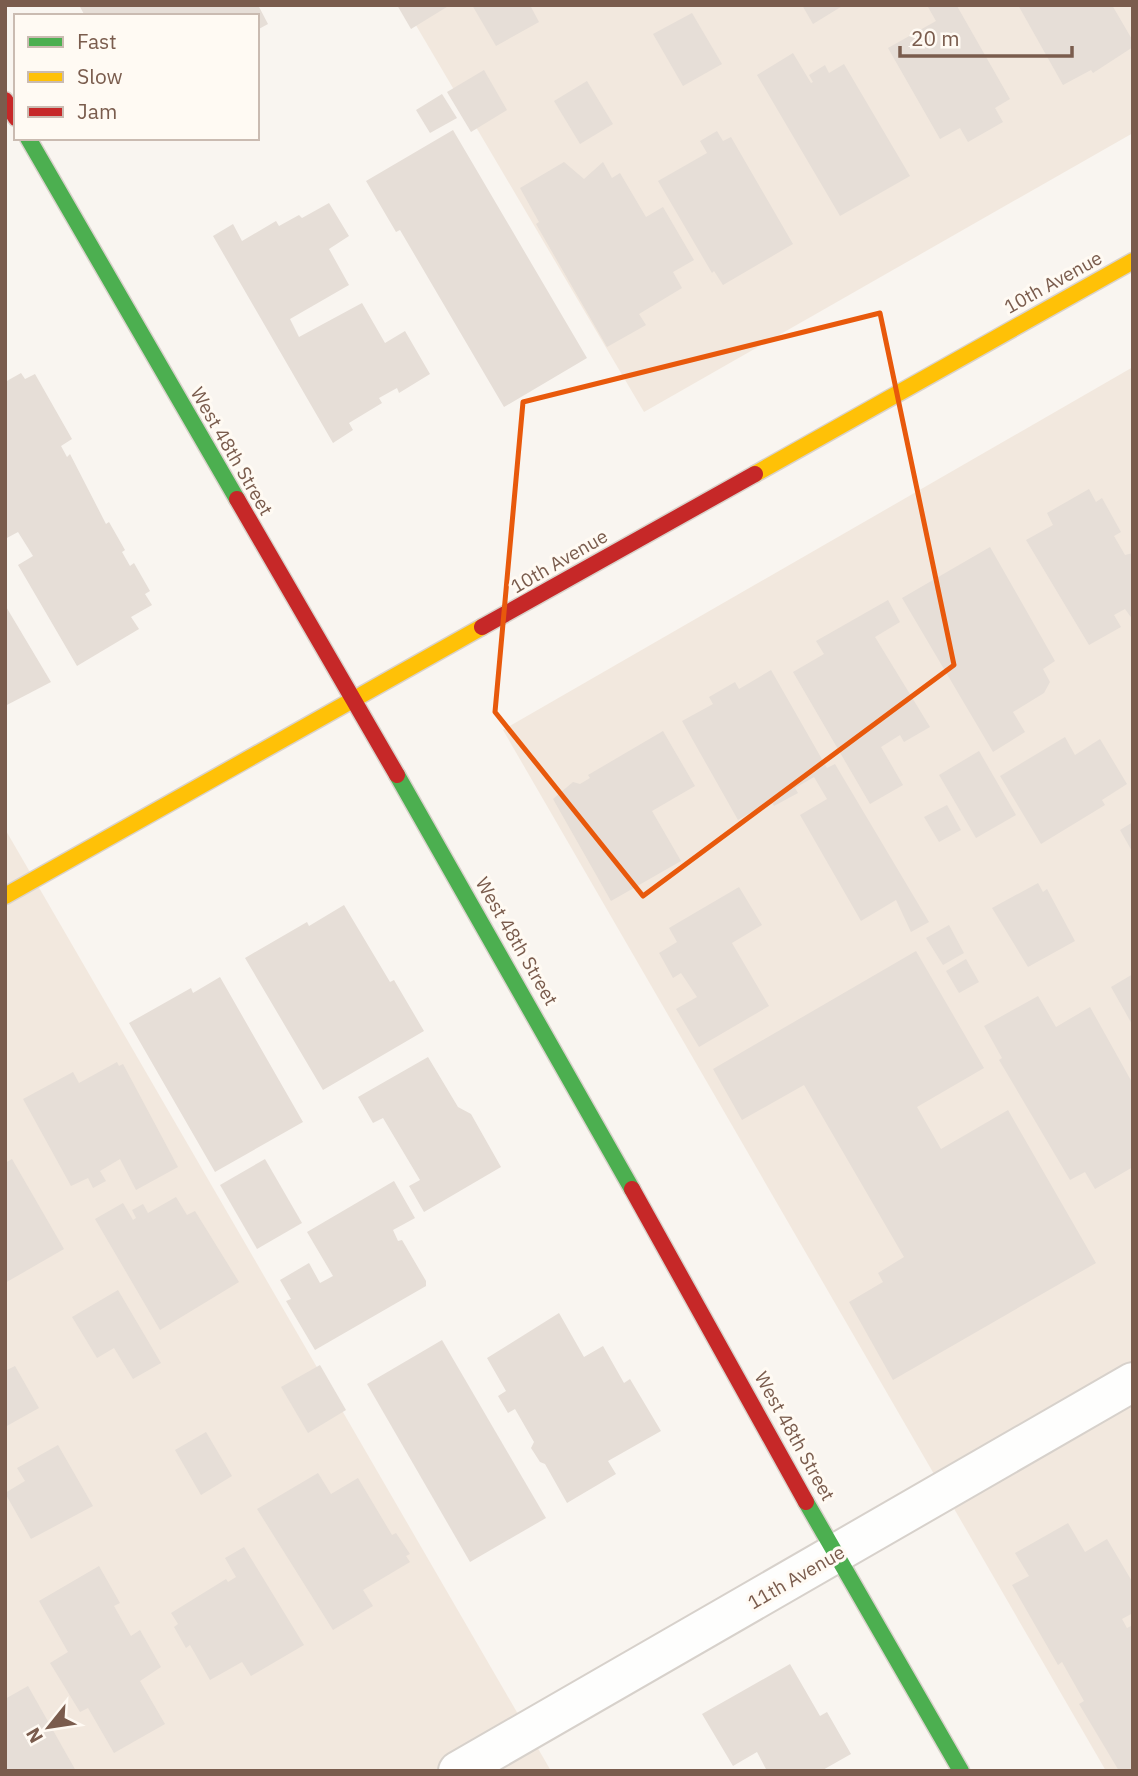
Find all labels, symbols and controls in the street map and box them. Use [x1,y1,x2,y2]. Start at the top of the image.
legend [14,14,259,140]
scale bar [900,14,1072,58]
text: 20 m [911,24,960,52]
text: Fast [77,27,117,55]
text: Slow [77,62,123,90]
text: Jam [77,97,117,125]
street label: 10th Avenue [1000,245,1106,319]
street label: West 48th Street [186,383,278,519]
street label: 10th Avenue [506,524,612,598]
street label: West 48th Street [471,873,563,1009]
street label: West 48th Street [750,1367,840,1505]
street label: 11th Avenue [743,1540,849,1614]
north arrow [14,1692,84,1762]
text: N [20,1724,48,1747]

